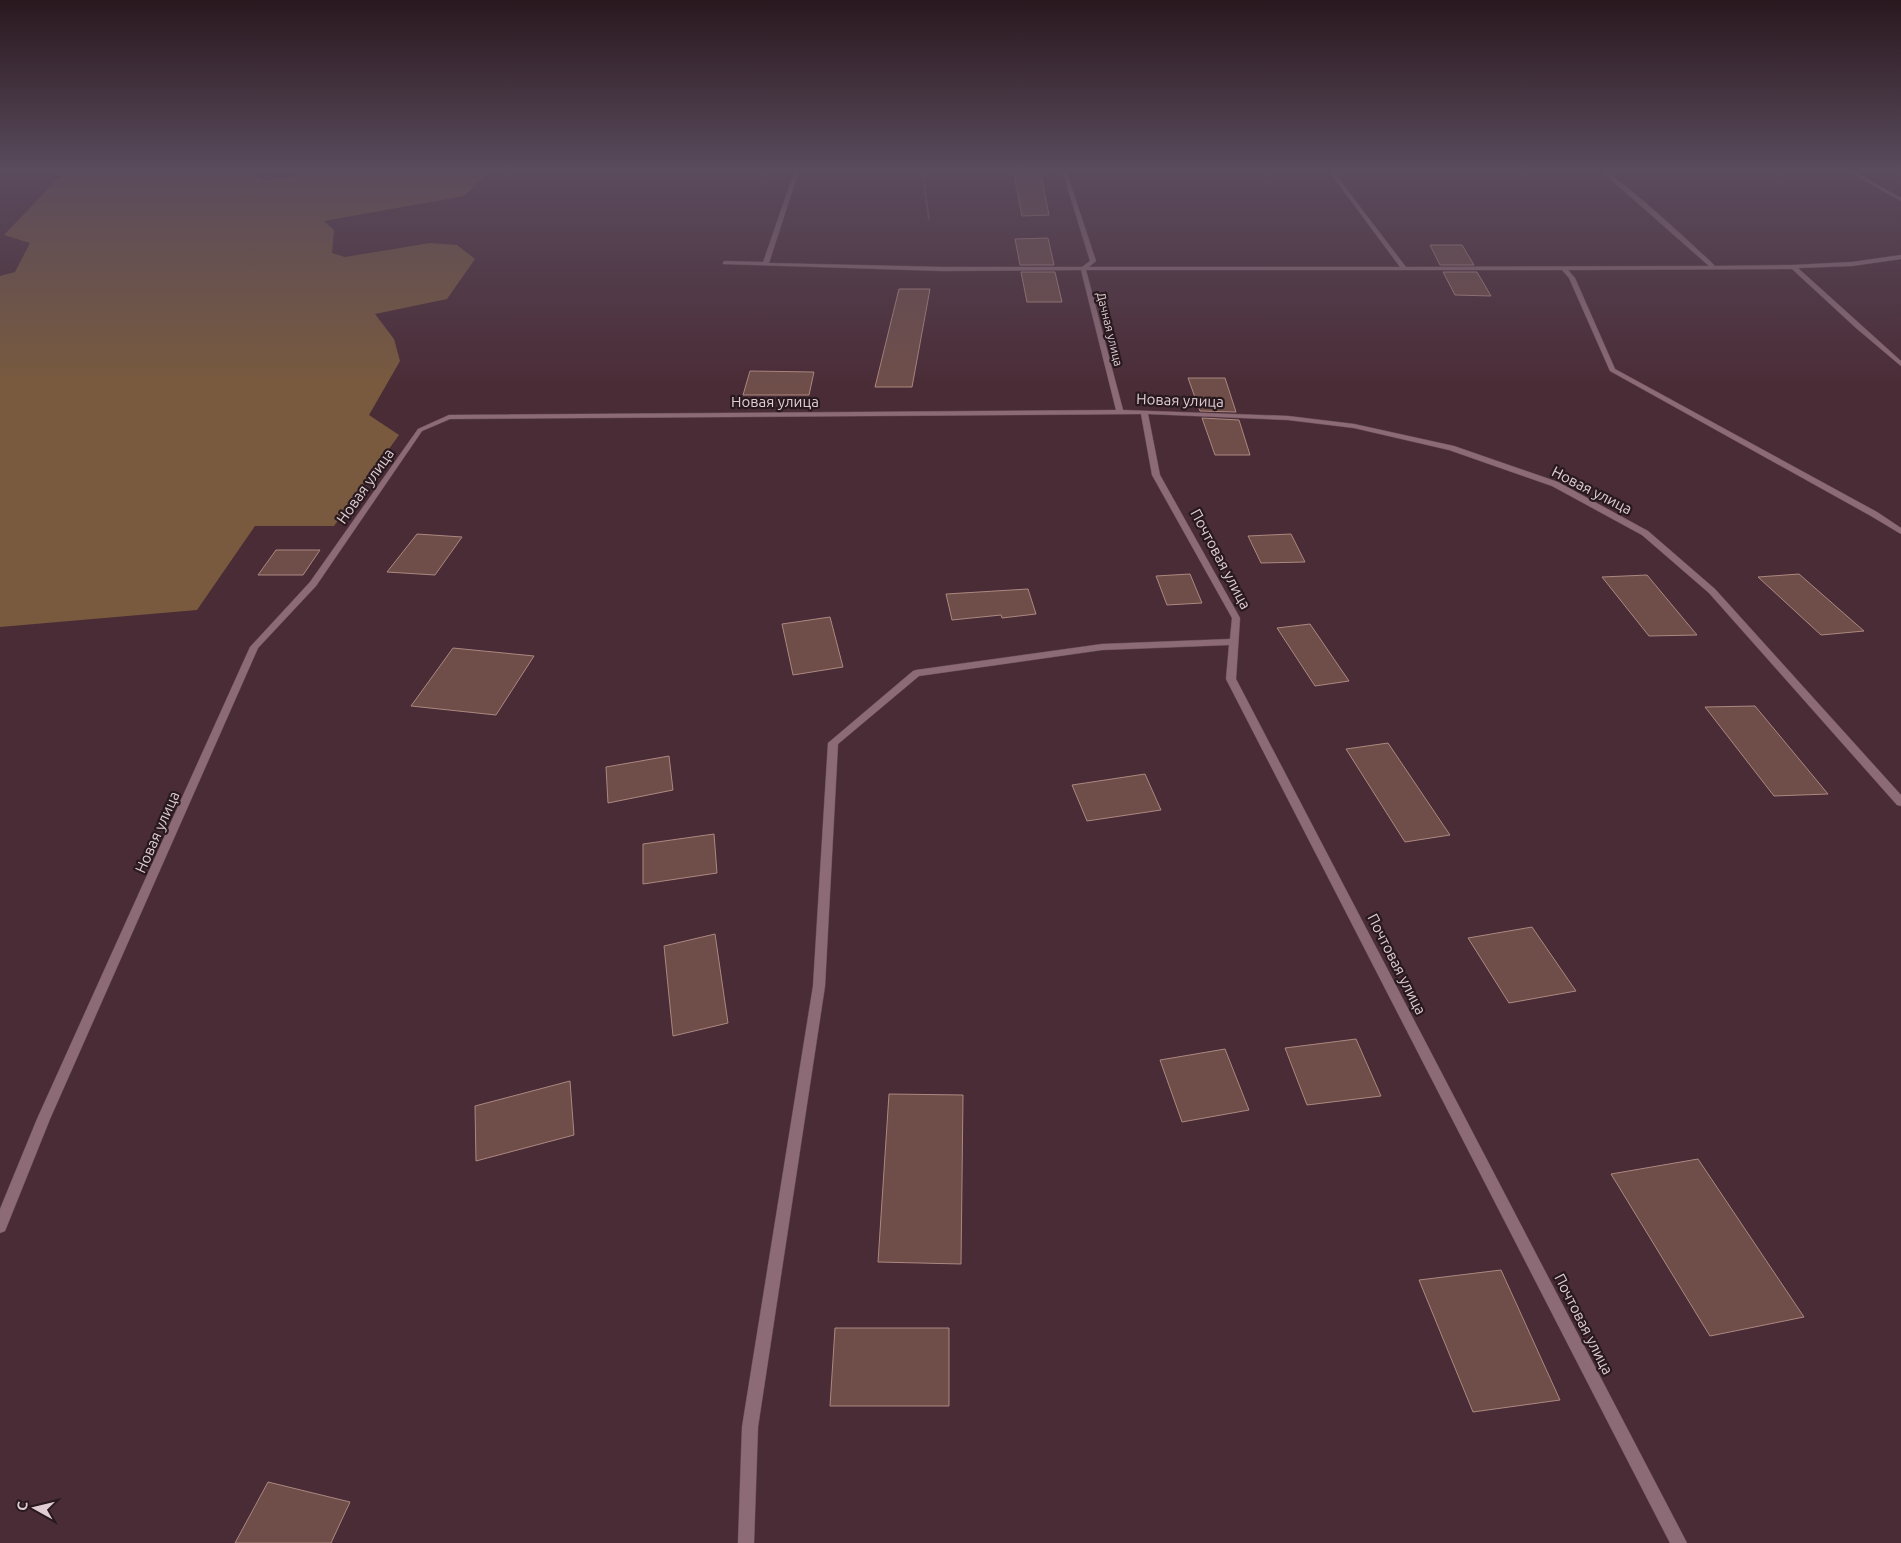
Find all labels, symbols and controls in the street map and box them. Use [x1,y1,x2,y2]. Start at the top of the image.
street label: Дачная улица [1094,291,1126,367]
street label: Новая улица [1136,390,1224,410]
street label: Новая улица [731,393,819,410]
street label: Новая улица [333,445,397,527]
street label: Новая улица [1549,463,1635,517]
street label: Почтовая улица [1187,506,1255,612]
street label: Новая улица [131,788,183,876]
street label: Почтовая улица [1364,911,1430,1017]
street label: Почтовая улица [1551,1271,1617,1377]
north arrow [10,1483,60,1533]
text: С [14,1501,31,1512]

